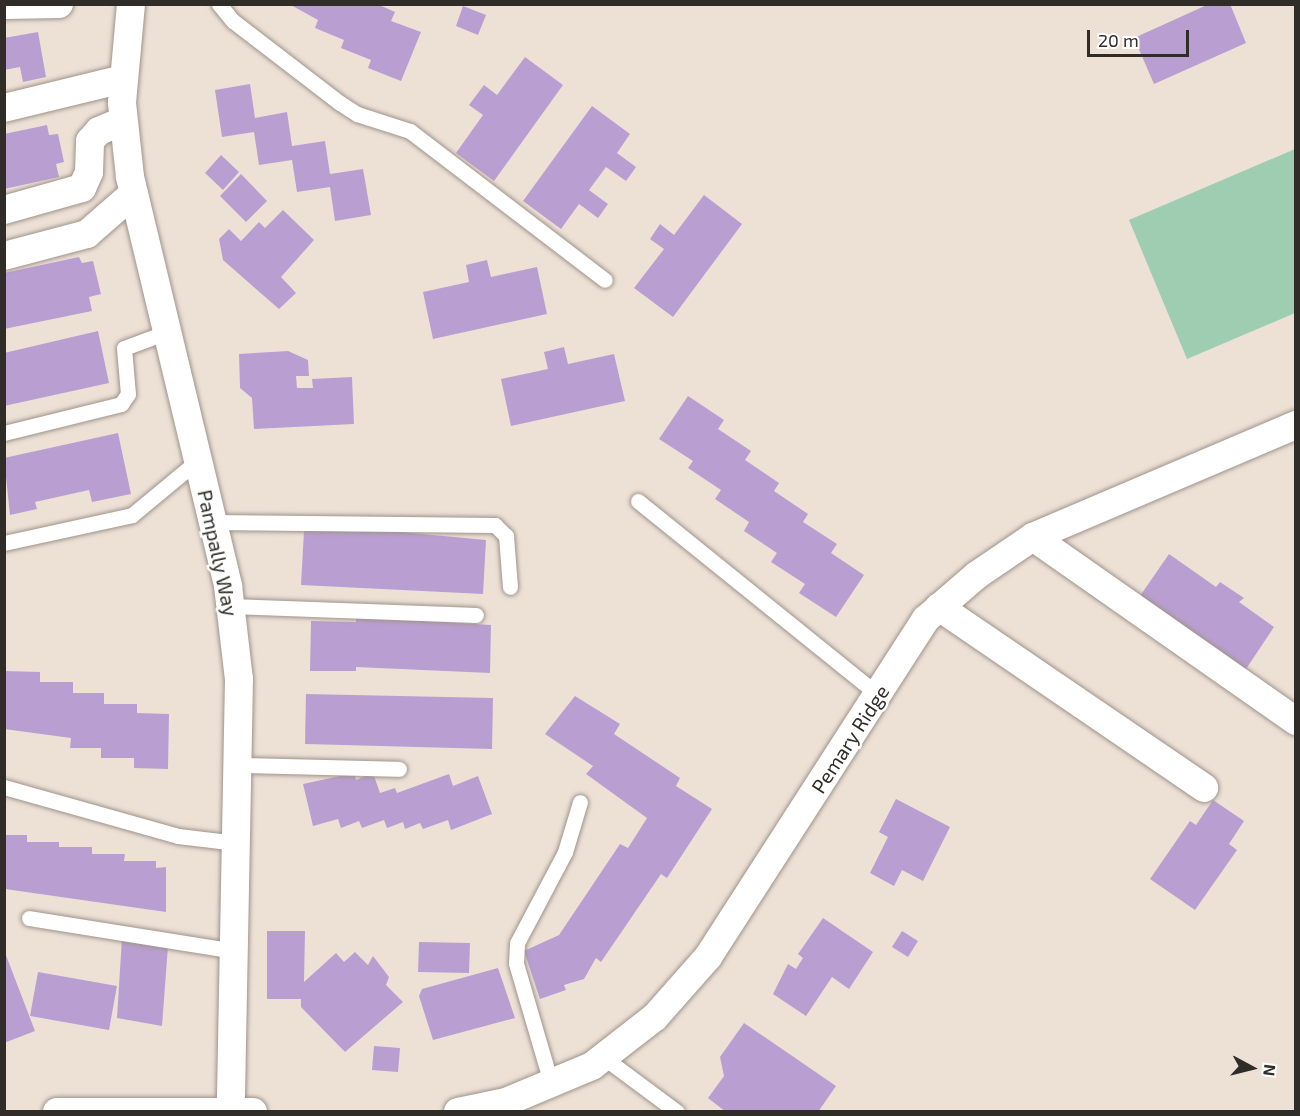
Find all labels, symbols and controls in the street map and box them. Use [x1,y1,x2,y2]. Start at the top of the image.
scale bar [1090,18,1192,56]
text: 20 m [1098,29,1139,51]
street label: Pampally Way [193,487,243,619]
street label: Pemary Ridge [806,680,894,798]
north arrow [1222,1038,1282,1098]
text: N [1260,1063,1280,1077]

